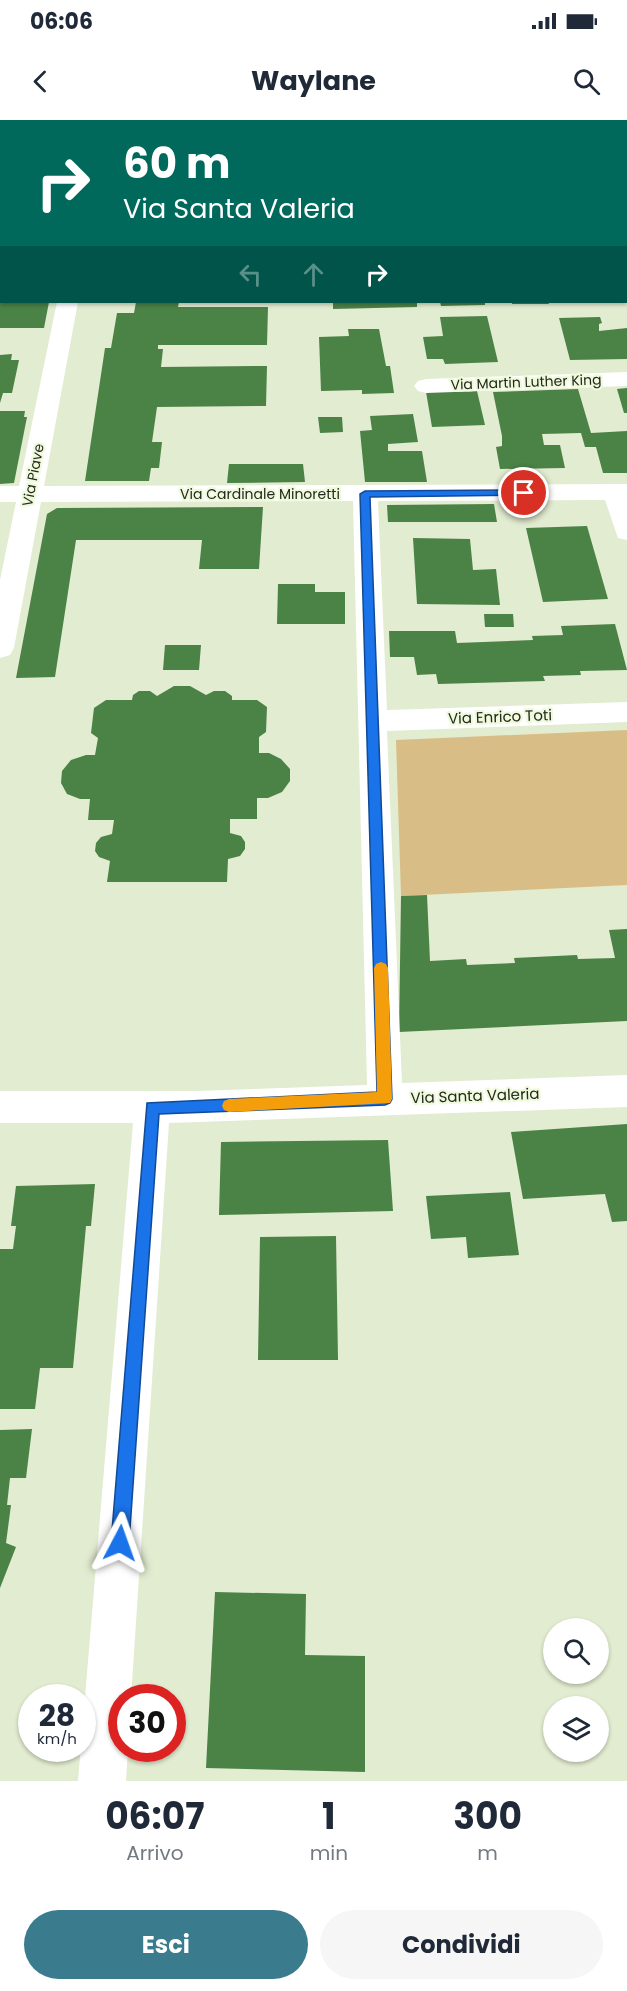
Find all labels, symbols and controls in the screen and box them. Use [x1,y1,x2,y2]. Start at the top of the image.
text: 06:06 [30,6,93,37]
text: Waylane [251,62,376,99]
icon: back [24,65,57,98]
icon: search [570,65,603,98]
text: 60 m [123,134,231,193]
icon: right [24,144,102,222]
text: Via Santa Valeria [123,190,355,227]
icon: left [234,258,267,291]
icon: ahead [297,258,330,291]
icon: right [360,258,393,291]
street label: Via Martin Luther King [450,369,602,395]
street label: Via Piave [17,442,49,508]
pin [498,467,549,518]
icon: arrive [507,476,540,509]
street label: Via Cardinale Minoretti [180,484,340,504]
street label: Via Enrico Toti [448,704,552,729]
street label: Via Santa Valeria [410,1083,540,1108]
position arrow [88,1511,152,1575]
map controls [543,1618,609,1762]
button: search [543,1618,609,1684]
speed limit sign: 30 [108,1684,186,1762]
text: 28 [39,1694,75,1737]
button: layers [543,1696,609,1762]
text: km/h [37,1728,77,1749]
text: 06:07 [105,1791,205,1842]
text: 1 [322,1791,336,1842]
text: 300 [453,1791,522,1842]
text: Arrivo [126,1839,184,1867]
text: min [310,1839,348,1867]
text: m [477,1839,498,1867]
button: Esci [24,1910,308,1979]
button: Condividi [320,1910,603,1979]

